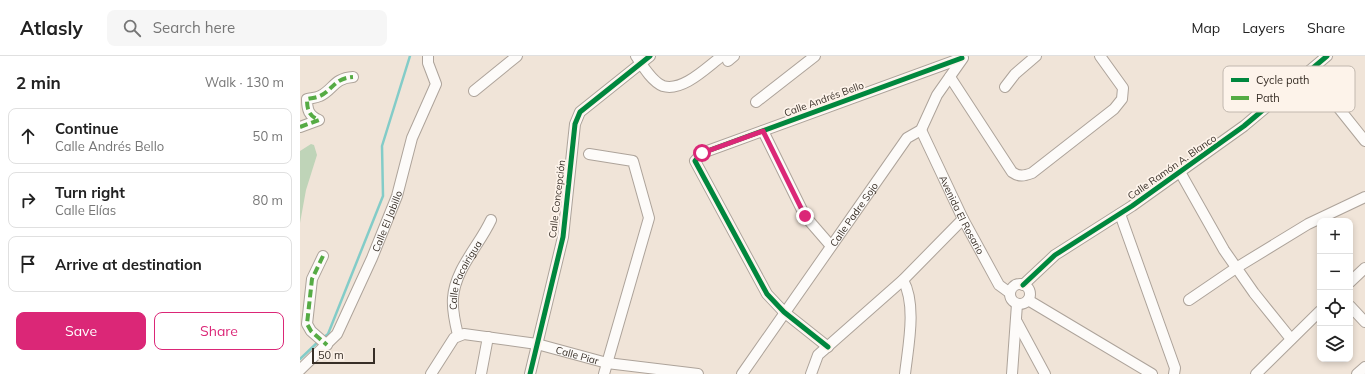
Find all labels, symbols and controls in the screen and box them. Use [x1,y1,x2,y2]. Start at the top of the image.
search box [107,10,387,46]
text: Atlasly [20,16,83,40]
icon: search [121,17,143,39]
text: Search here [153,18,235,37]
text: Map [1191,19,1220,37]
text: Layers [1242,19,1285,37]
text: Share [1307,19,1345,37]
legend [1223,66,1355,112]
text: 2 min [16,72,61,93]
text: Cycle path [1256,73,1309,87]
text: Walk · 130 m [205,74,284,90]
street label: Calle Andrés Bello [782,78,866,119]
text: Path [1256,91,1280,105]
text: Continue [55,119,118,138]
icon: ahead [17,125,39,147]
text: 50 m [253,128,283,144]
street label: Calle Ramón A. Blanco [1125,131,1219,203]
text: Calle Andrés Bello [55,138,164,154]
route start [693,144,711,162]
street label: Calle Concepción [546,159,568,239]
street label: Avenida El Rosario [937,173,988,257]
street label: Calle Padre Sojo [827,179,881,249]
text: Turn right [55,183,125,202]
icon: right [17,189,39,211]
street label: Calle El Jabillo [369,189,405,254]
text: 80 m [253,192,283,208]
text: Calle Elías [55,202,116,218]
route end [796,207,814,225]
map controls [1317,218,1353,362]
button: + [1317,218,1353,254]
street label: Calle Pacairigua [446,238,484,310]
icon: arrive [17,253,39,275]
button: − [1317,254,1353,290]
text: Arrive at destination [55,255,202,274]
button: locate [1317,290,1353,326]
button: Save [16,312,146,350]
button: Share [154,312,284,350]
button: layers [1317,326,1353,362]
street label: Calle Piar [554,343,601,367]
scale bar [312,346,375,365]
text: 50 m [318,348,344,362]

